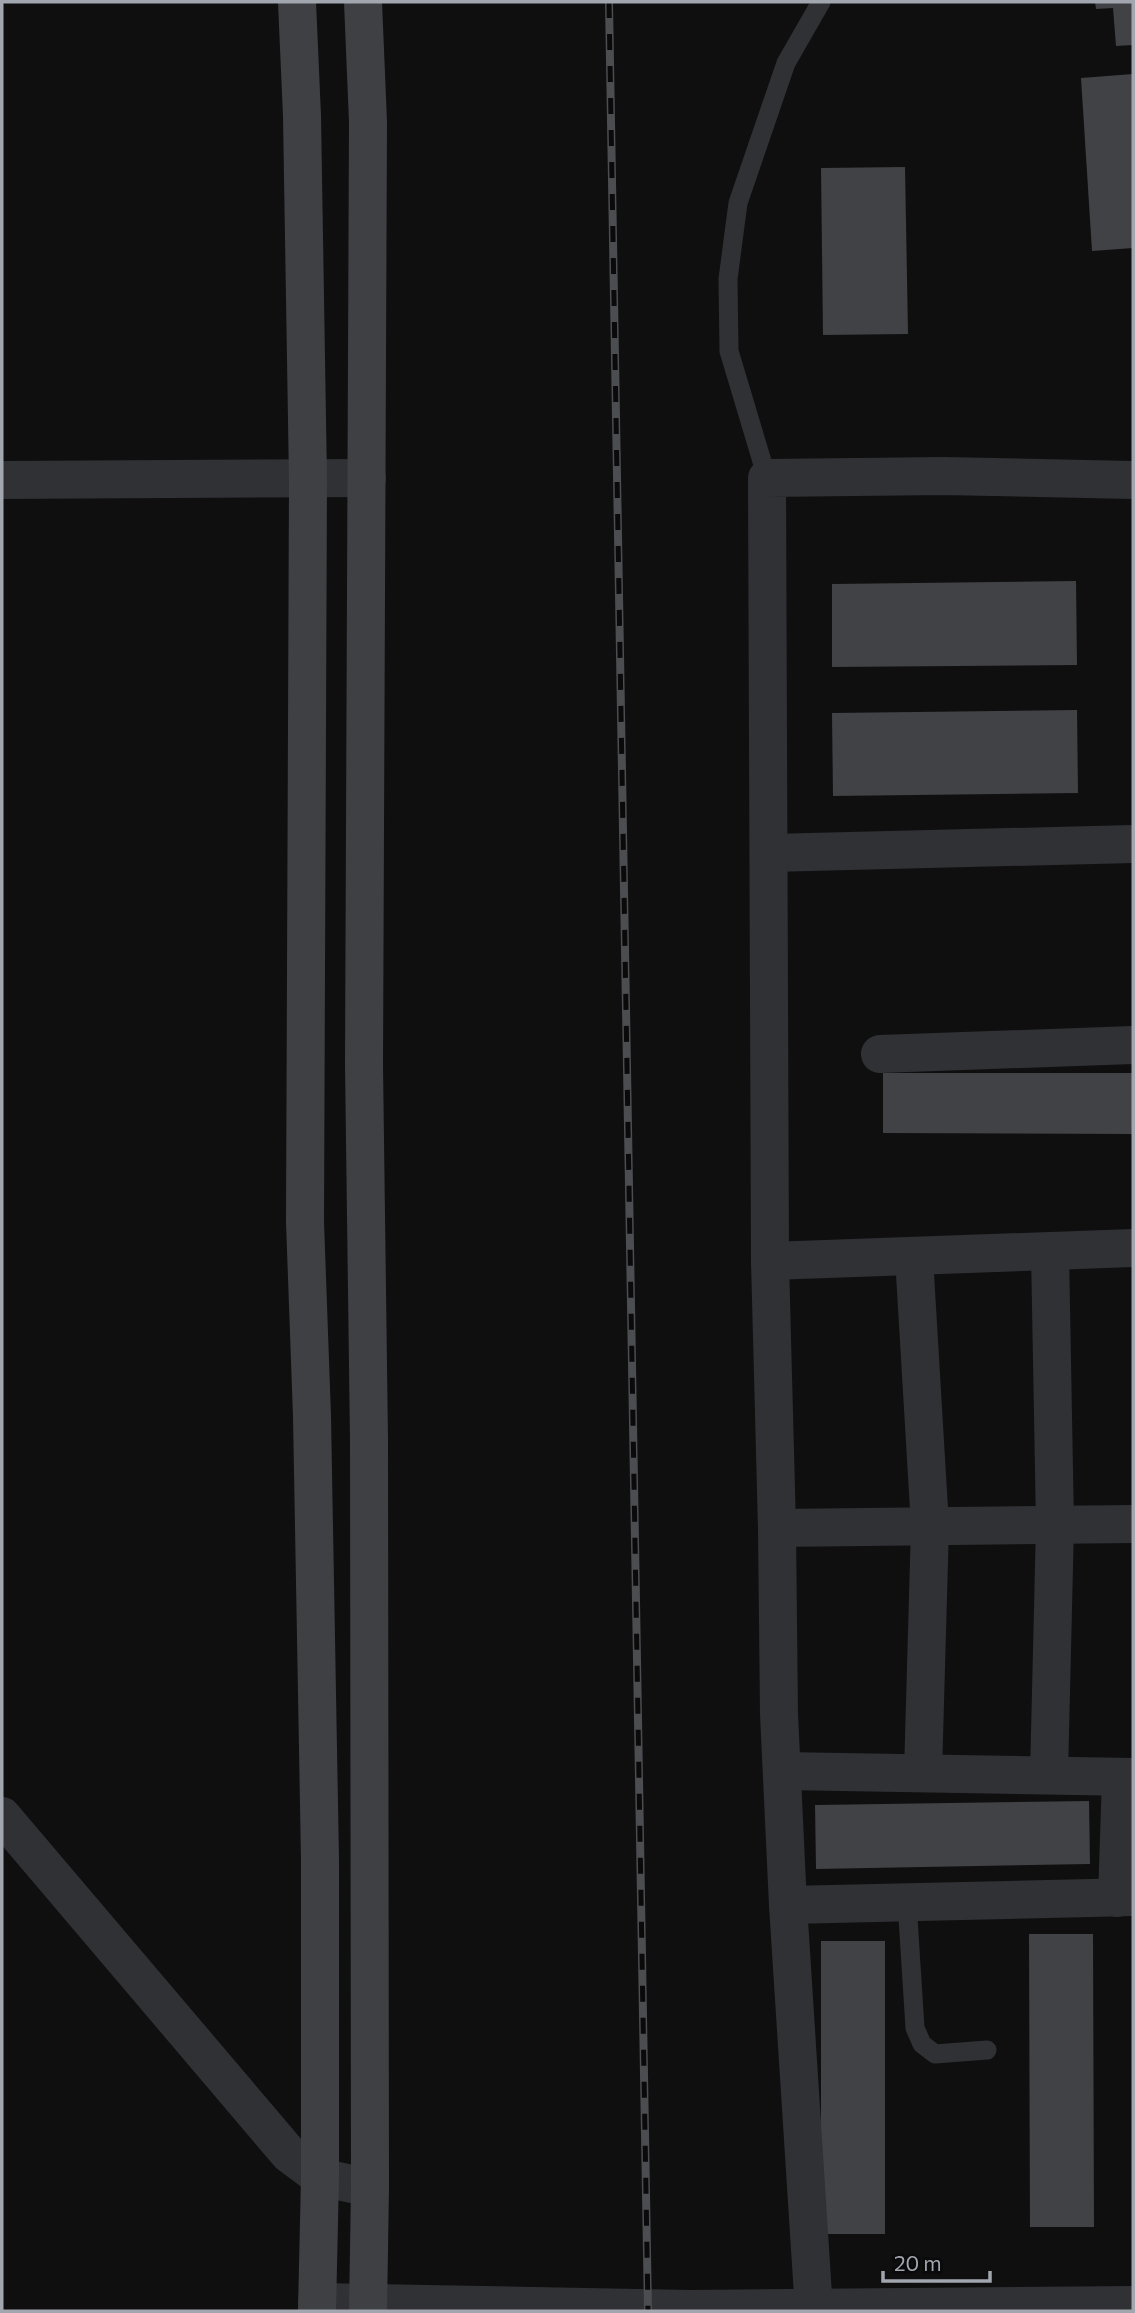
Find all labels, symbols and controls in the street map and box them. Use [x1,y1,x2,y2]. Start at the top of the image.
scale bar [883,2240,990,2284]
text: 20 m [894,2250,942,2275]

